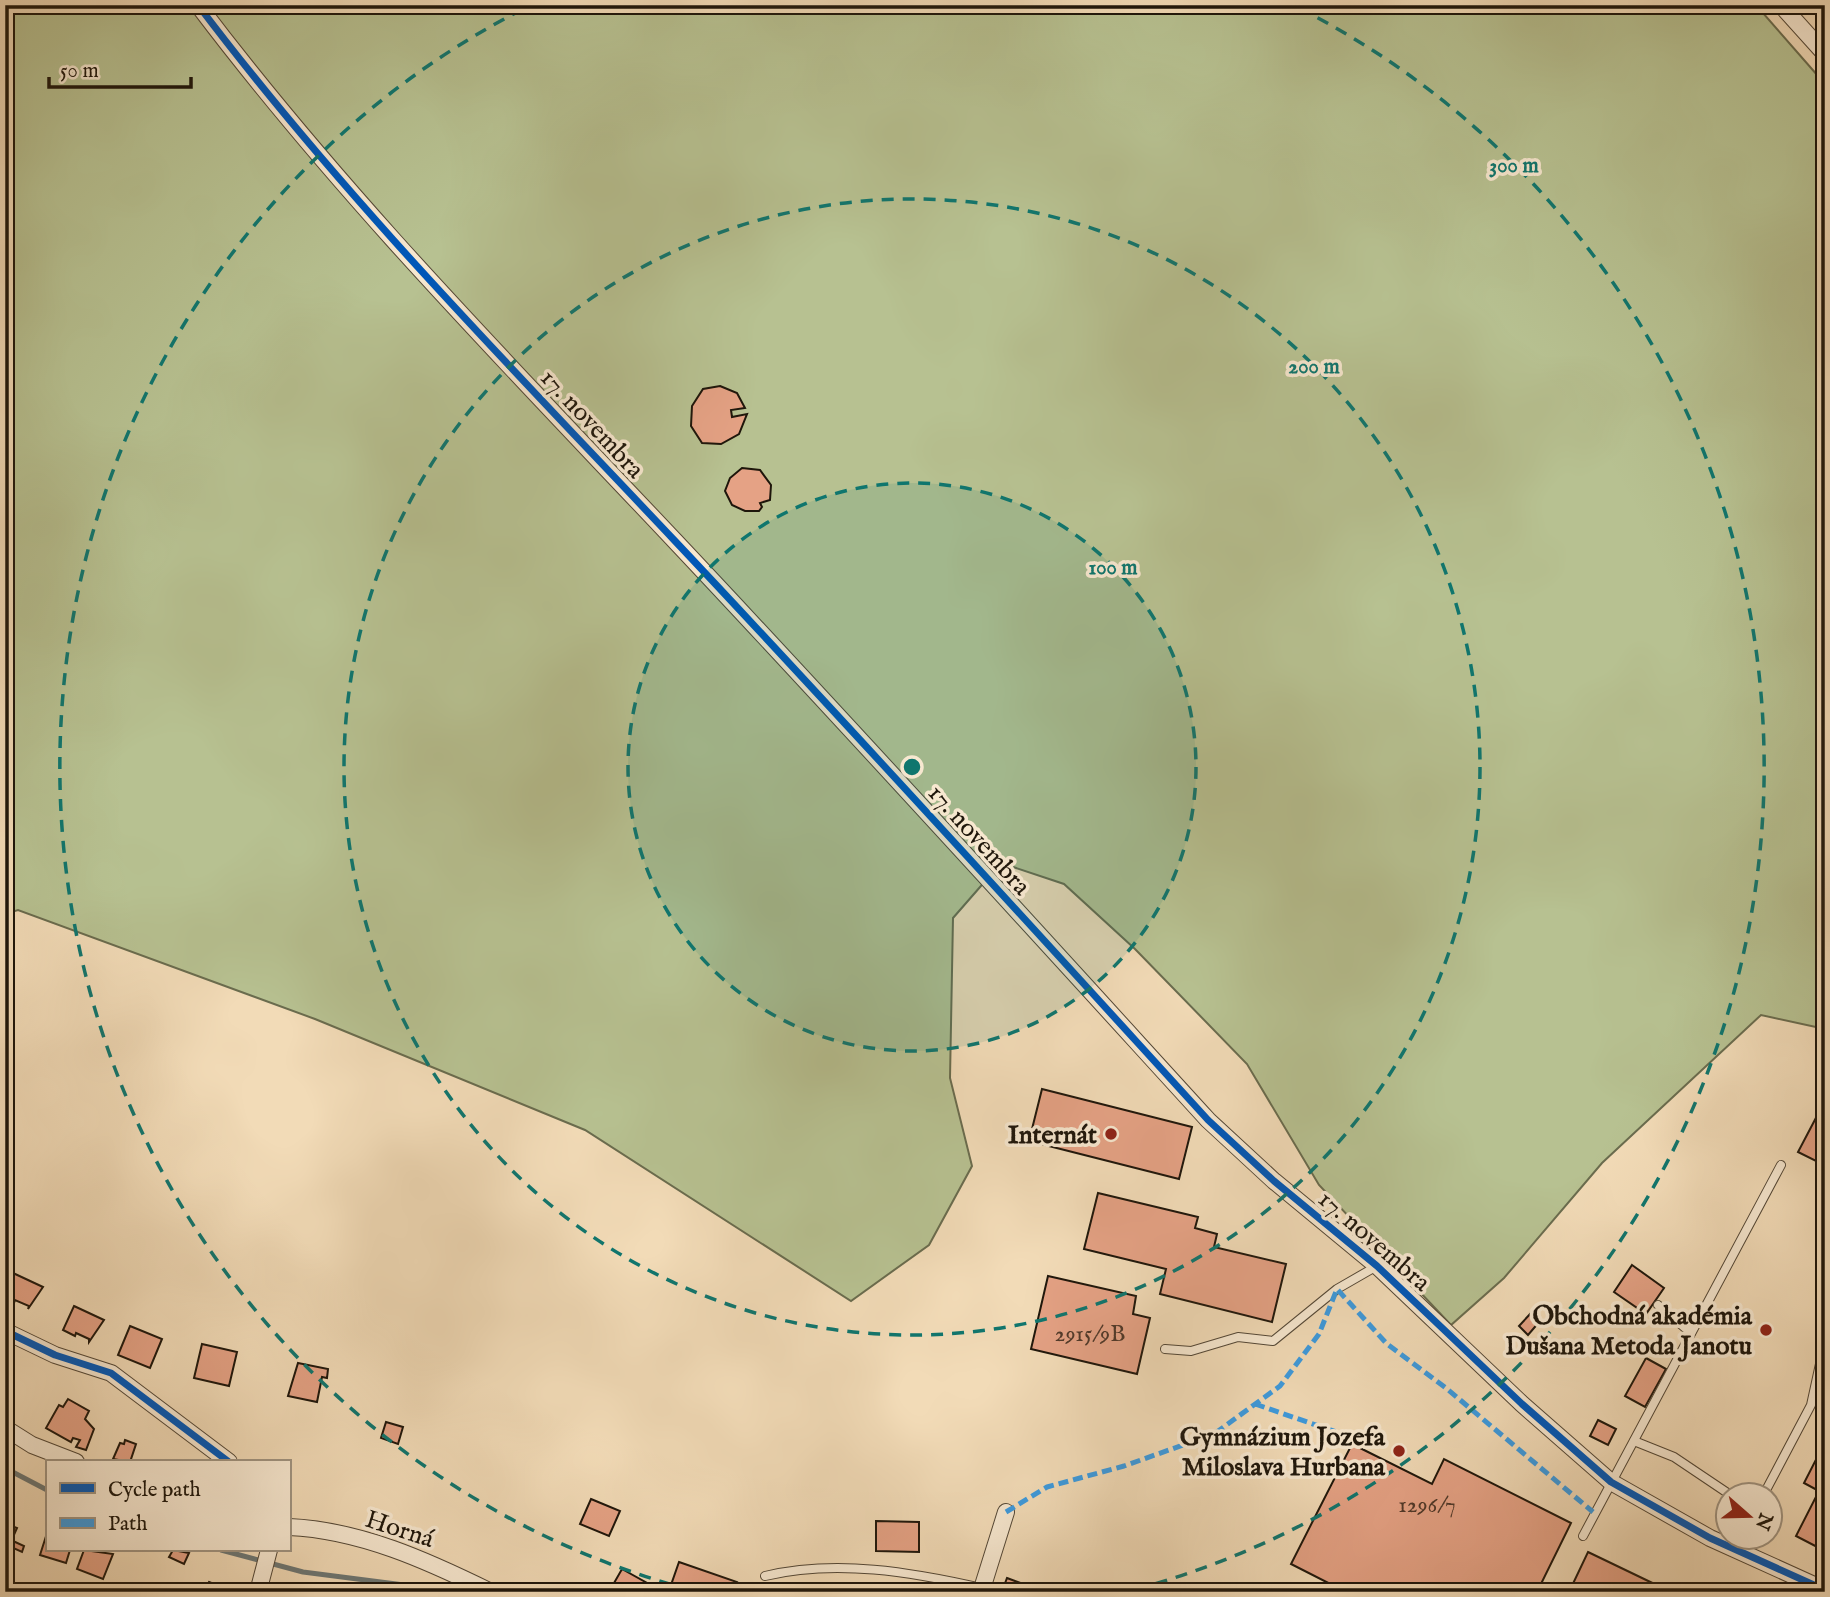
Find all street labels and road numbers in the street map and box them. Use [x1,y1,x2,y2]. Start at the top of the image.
street label: 17. novembra [533,362,652,487]
street label: 17. novembra [920,777,1038,903]
street label: 17. novembra [1311,1183,1438,1300]
street label: Horná [361,1503,439,1556]

